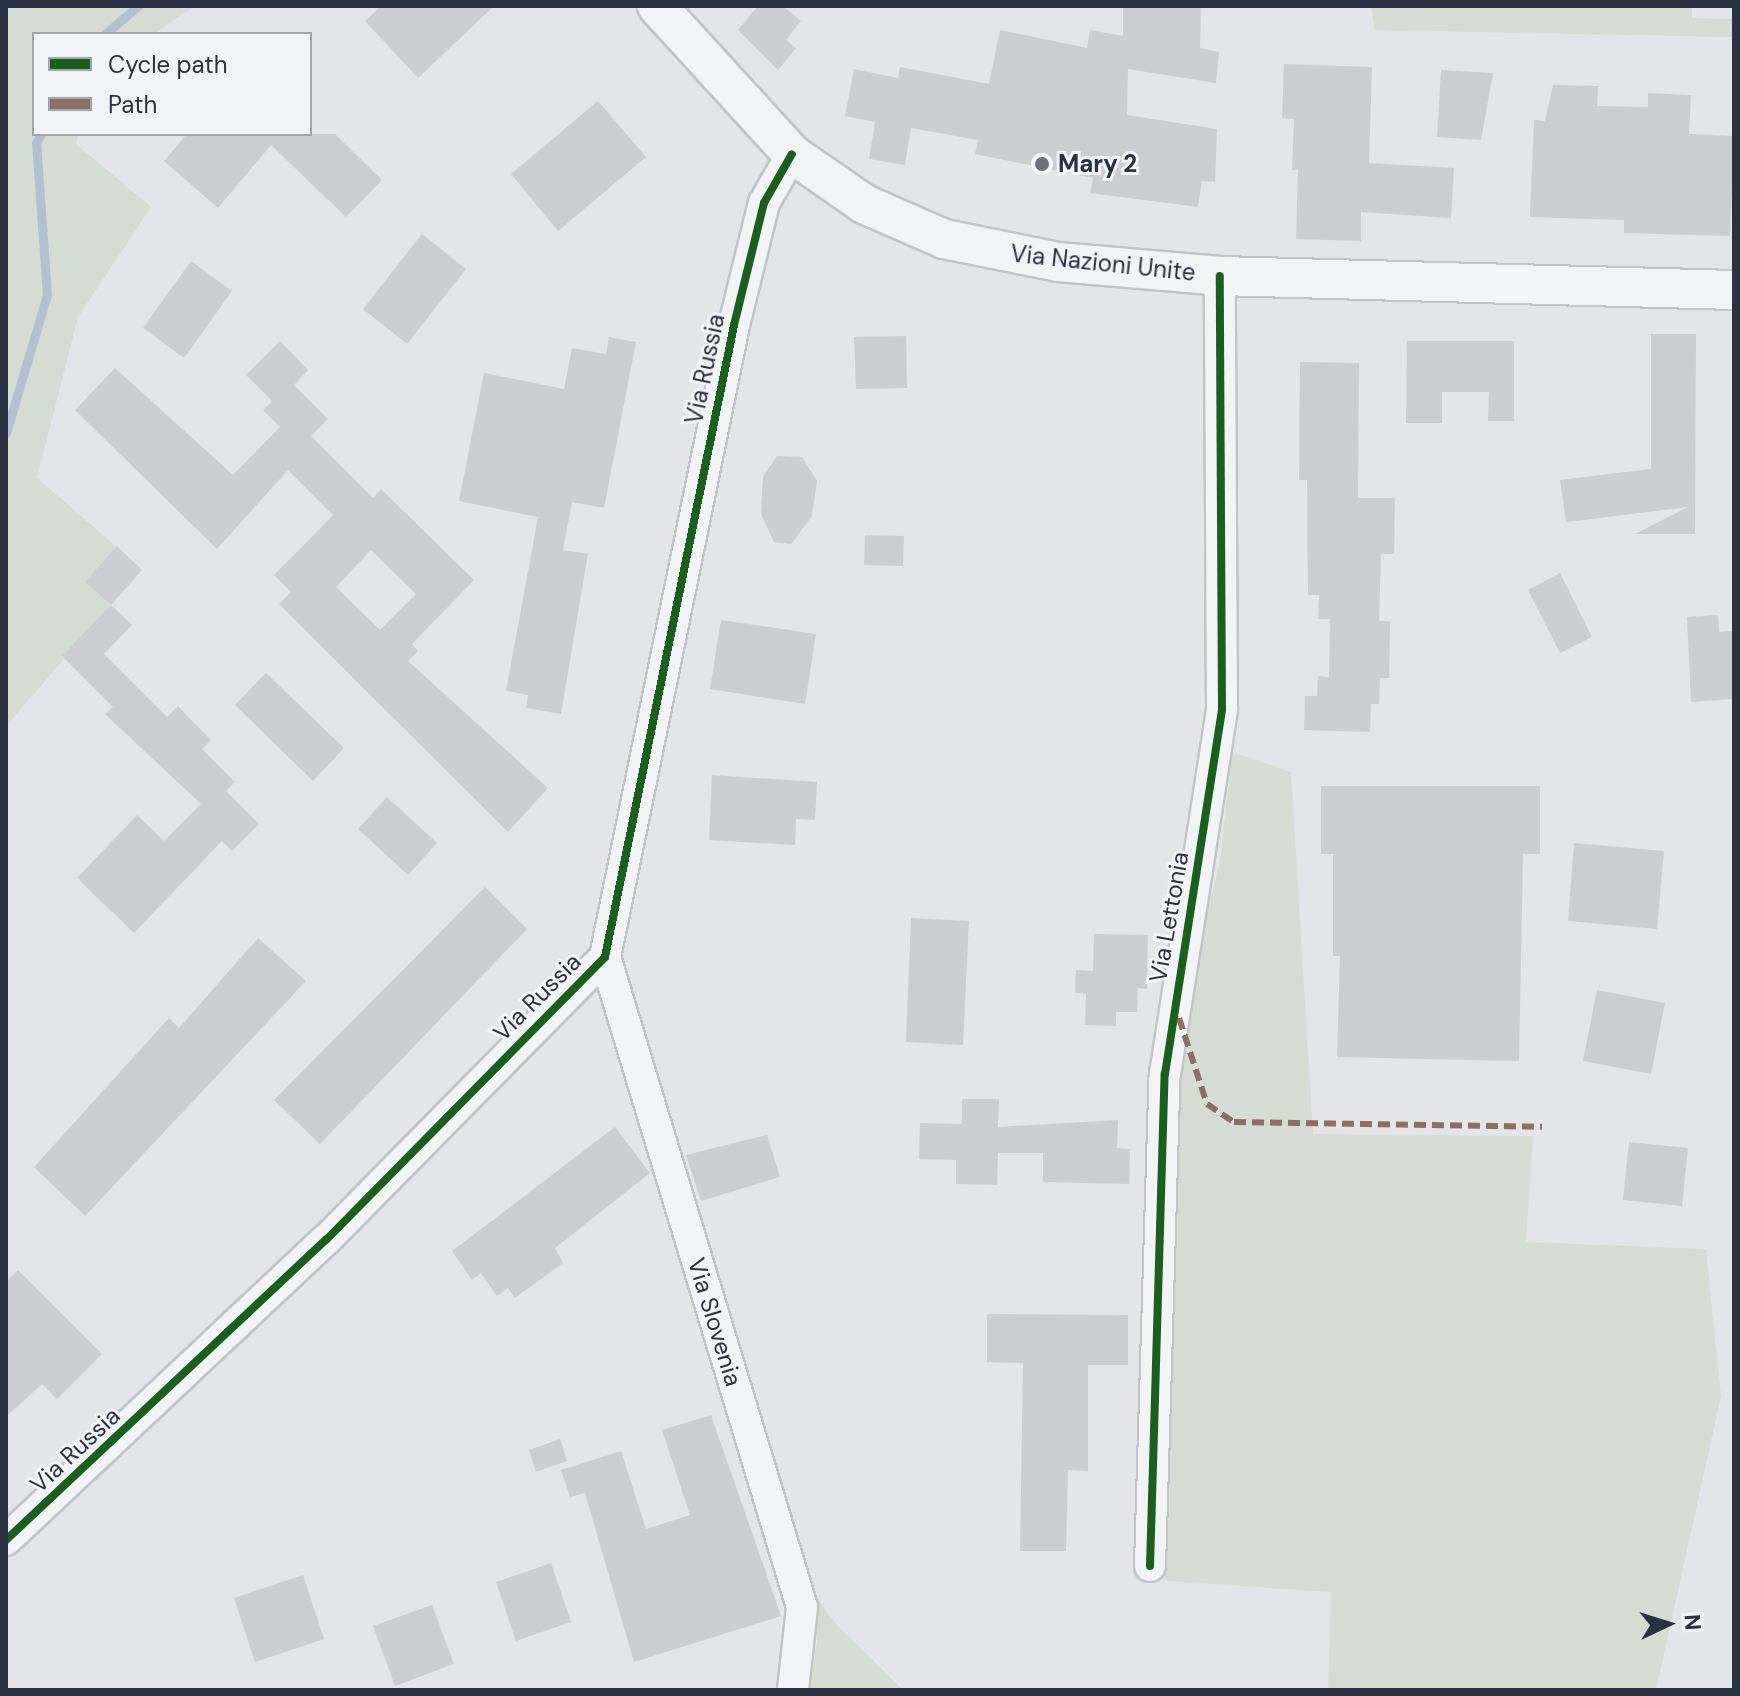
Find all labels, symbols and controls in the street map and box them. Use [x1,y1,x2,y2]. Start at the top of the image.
legend [32,32,312,136]
text: Cycle path [108,49,227,80]
text: Path [108,89,157,120]
place label: Mary 2 [1058,150,1137,178]
marker: Mary 2 [1033,155,1051,173]
street label: Via Nazioni Unite [1009,239,1197,287]
street label: Via Russia [679,311,731,427]
street label: Via Lettonia [1143,850,1195,984]
street label: Via Russia [487,947,587,1047]
street label: Via Slovenia [682,1254,748,1390]
street label: Via Russia [24,1401,126,1499]
north arrow [1628,1584,1708,1664]
text: N [1677,1613,1707,1631]

